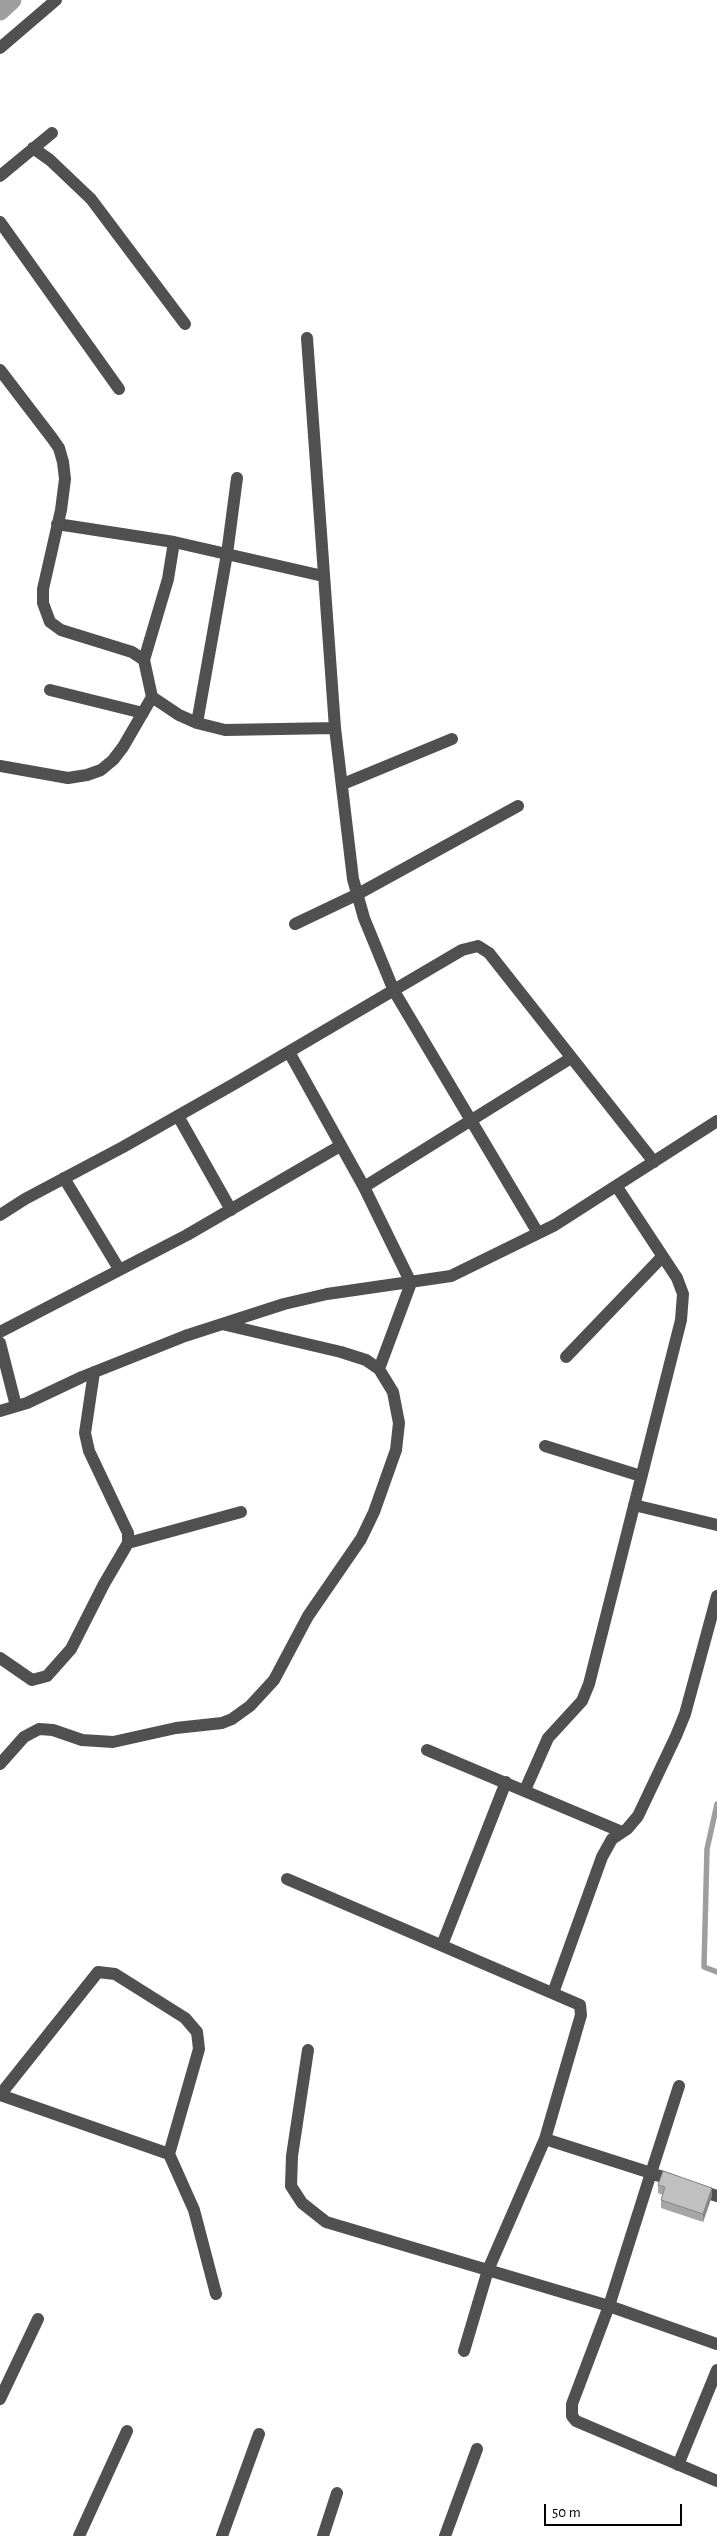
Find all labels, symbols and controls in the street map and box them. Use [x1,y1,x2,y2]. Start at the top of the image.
scale bar [547,2494,684,2526]
text: 50 m [552,2505,581,2520]

